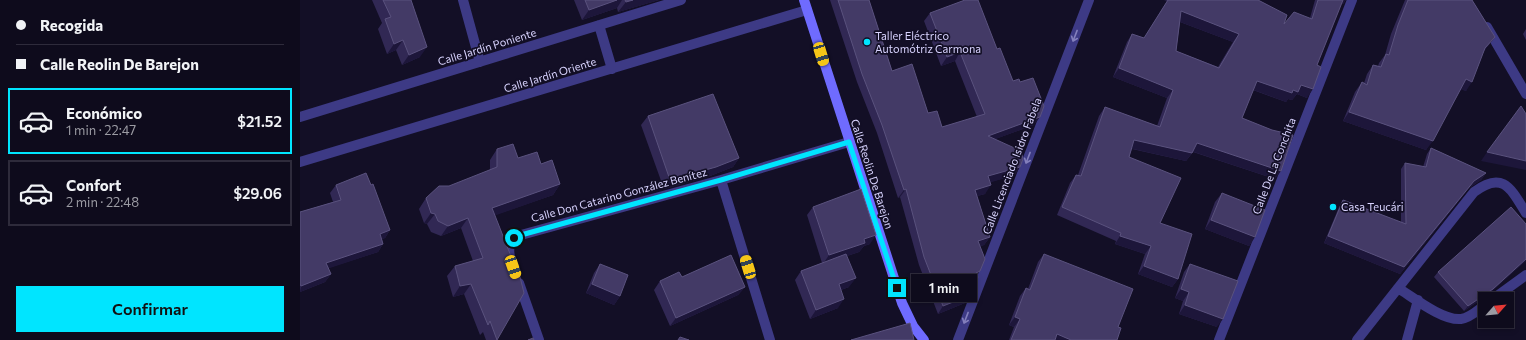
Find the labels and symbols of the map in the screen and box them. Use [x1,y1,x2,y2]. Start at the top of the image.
street label: Calle Jardín Poniente [436,25,538,69]
place label: Taller Eléctrico Automótriz Carmona [875,29,981,55]
one-way arrow [1071,30,1079,42]
marker: Taller Eléctrico Automótriz Carmona [862,37,872,47]
car [812,41,830,67]
street label: Calle Jardín Oriente [502,54,598,96]
street label: Calle Licenciado Isidro Fabela [979,96,1044,236]
street label: Calle De La Conchita [1249,116,1298,216]
street label: Calle Reolin De Barejon [849,117,896,230]
one-way arrow [1024,151,1032,163]
street label: Calle Don Catarino González Benítez [529,165,709,224]
place label: Casa Teucári [1341,200,1404,213]
marker: Casa Teucári [1328,202,1338,212]
route start [505,229,523,247]
car [503,254,523,280]
car [739,254,757,280]
callout: 1 min [911,274,977,302]
route end [888,279,906,297]
north arrow [1478,292,1514,328]
one-way arrow [962,312,970,324]

